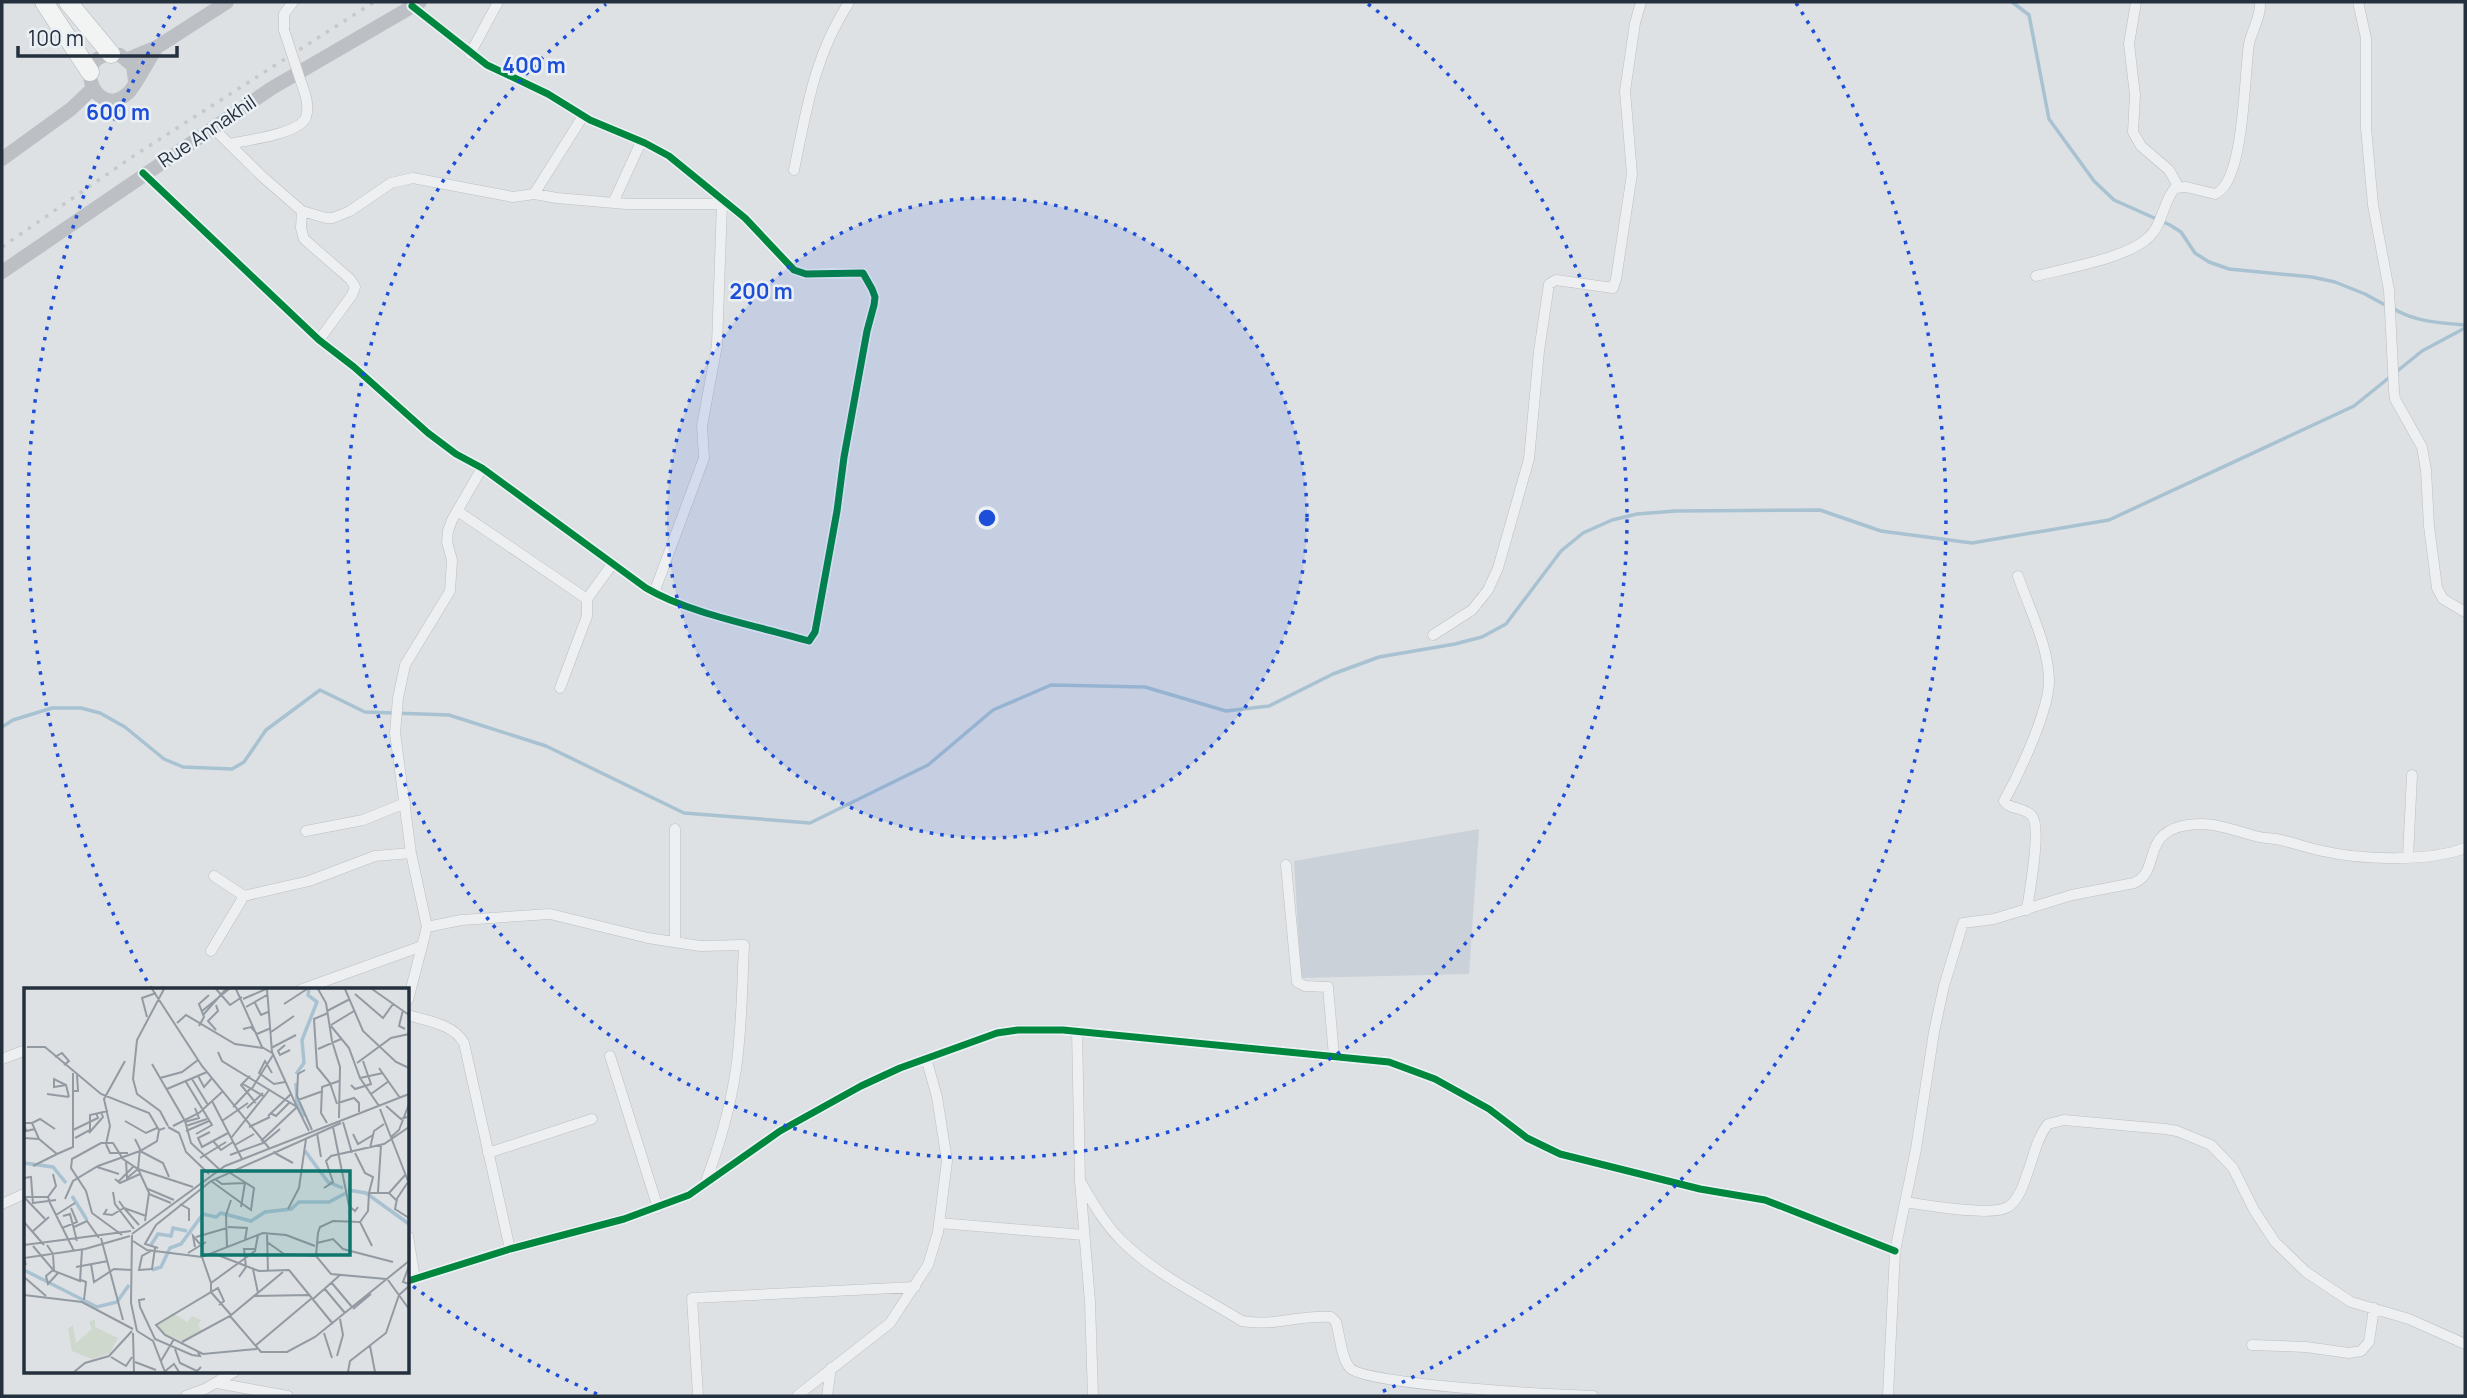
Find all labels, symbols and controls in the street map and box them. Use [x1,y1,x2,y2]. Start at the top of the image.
scale bar [18,14,177,58]
text: 100 m [28,24,84,52]
text: 400 m [502,51,566,79]
street label: Rue Annakhil [153,89,261,173]
text: 600 m [86,98,150,126]
text: 200 m [729,277,793,305]
centre of rings [975,506,999,530]
inset map [24,988,410,1374]

